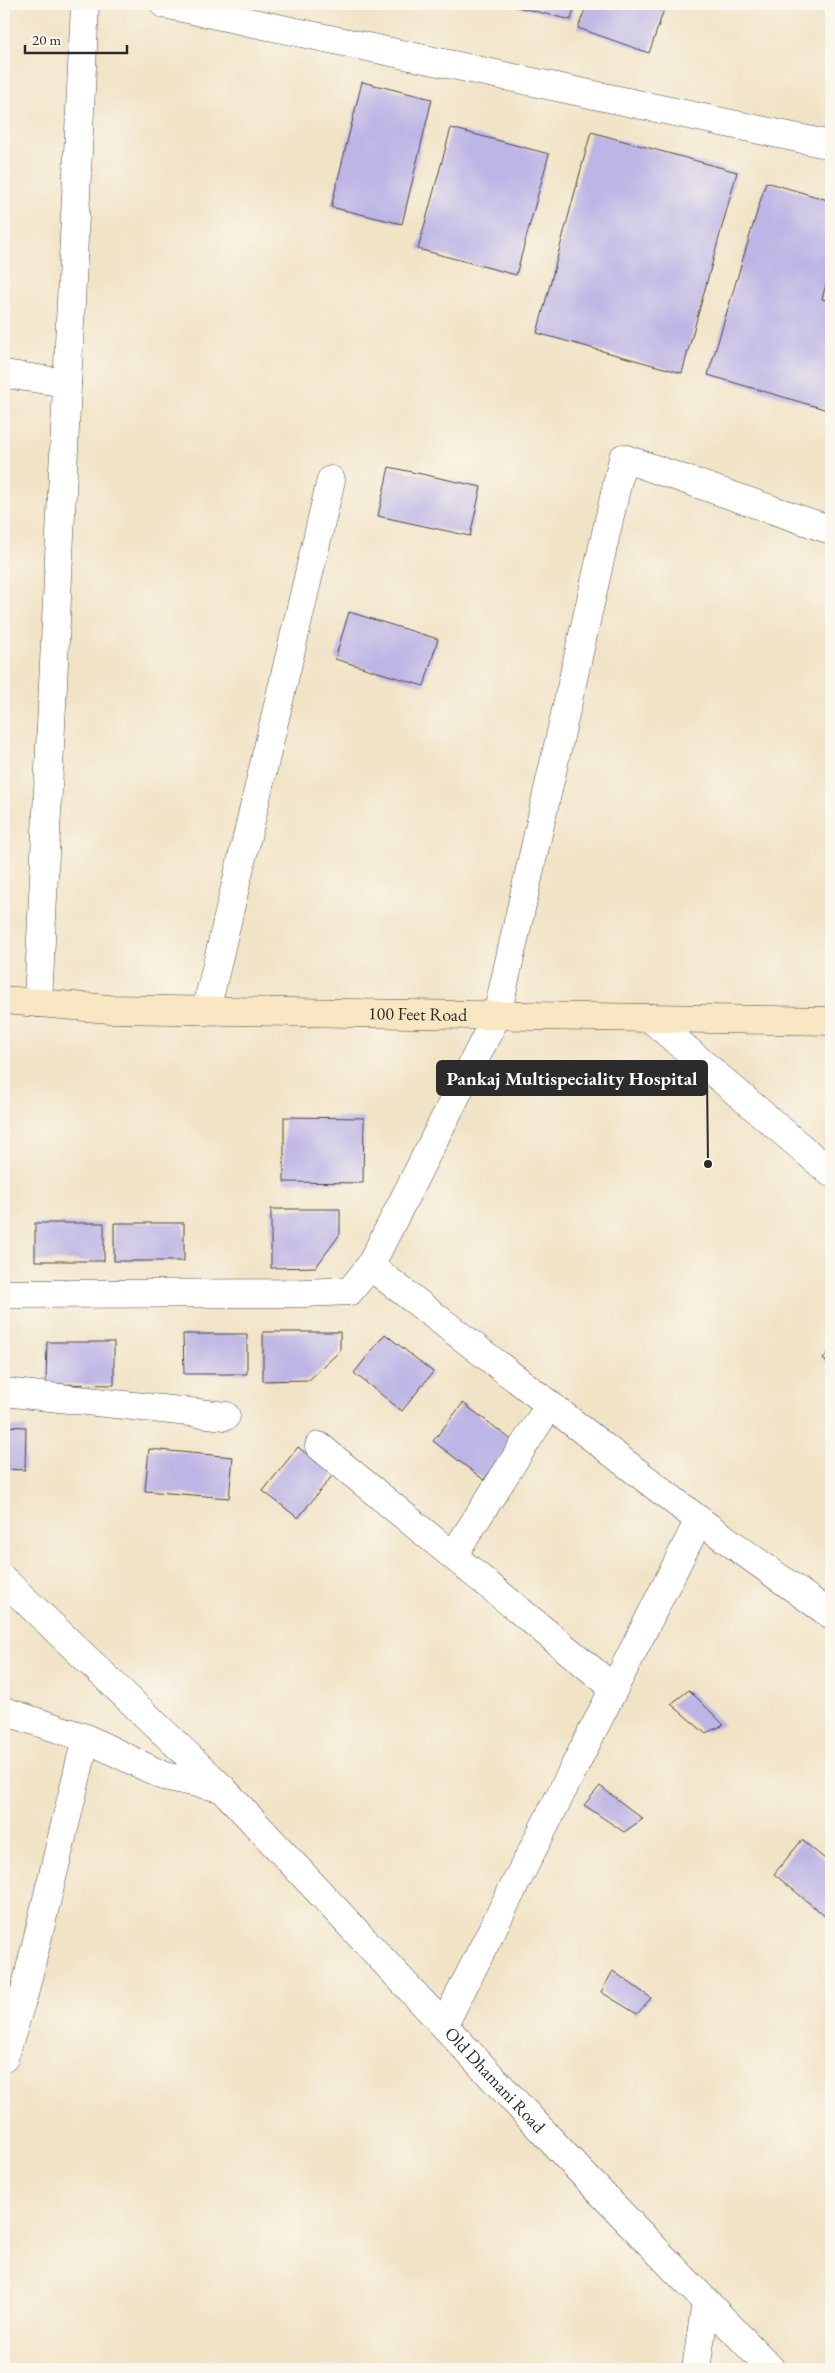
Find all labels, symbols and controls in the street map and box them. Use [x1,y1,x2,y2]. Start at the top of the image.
scale bar [25,22,128,54]
text: 20 m [32,30,61,49]
street label: 100 Feet Road [368,1001,468,1026]
callout: Pankaj Multispeciality Hospital [437,1061,707,1095]
text: Pankaj Multispeciality Hospital [447,1066,698,1091]
street label: Old Dhamani Road [440,2022,551,2138]

